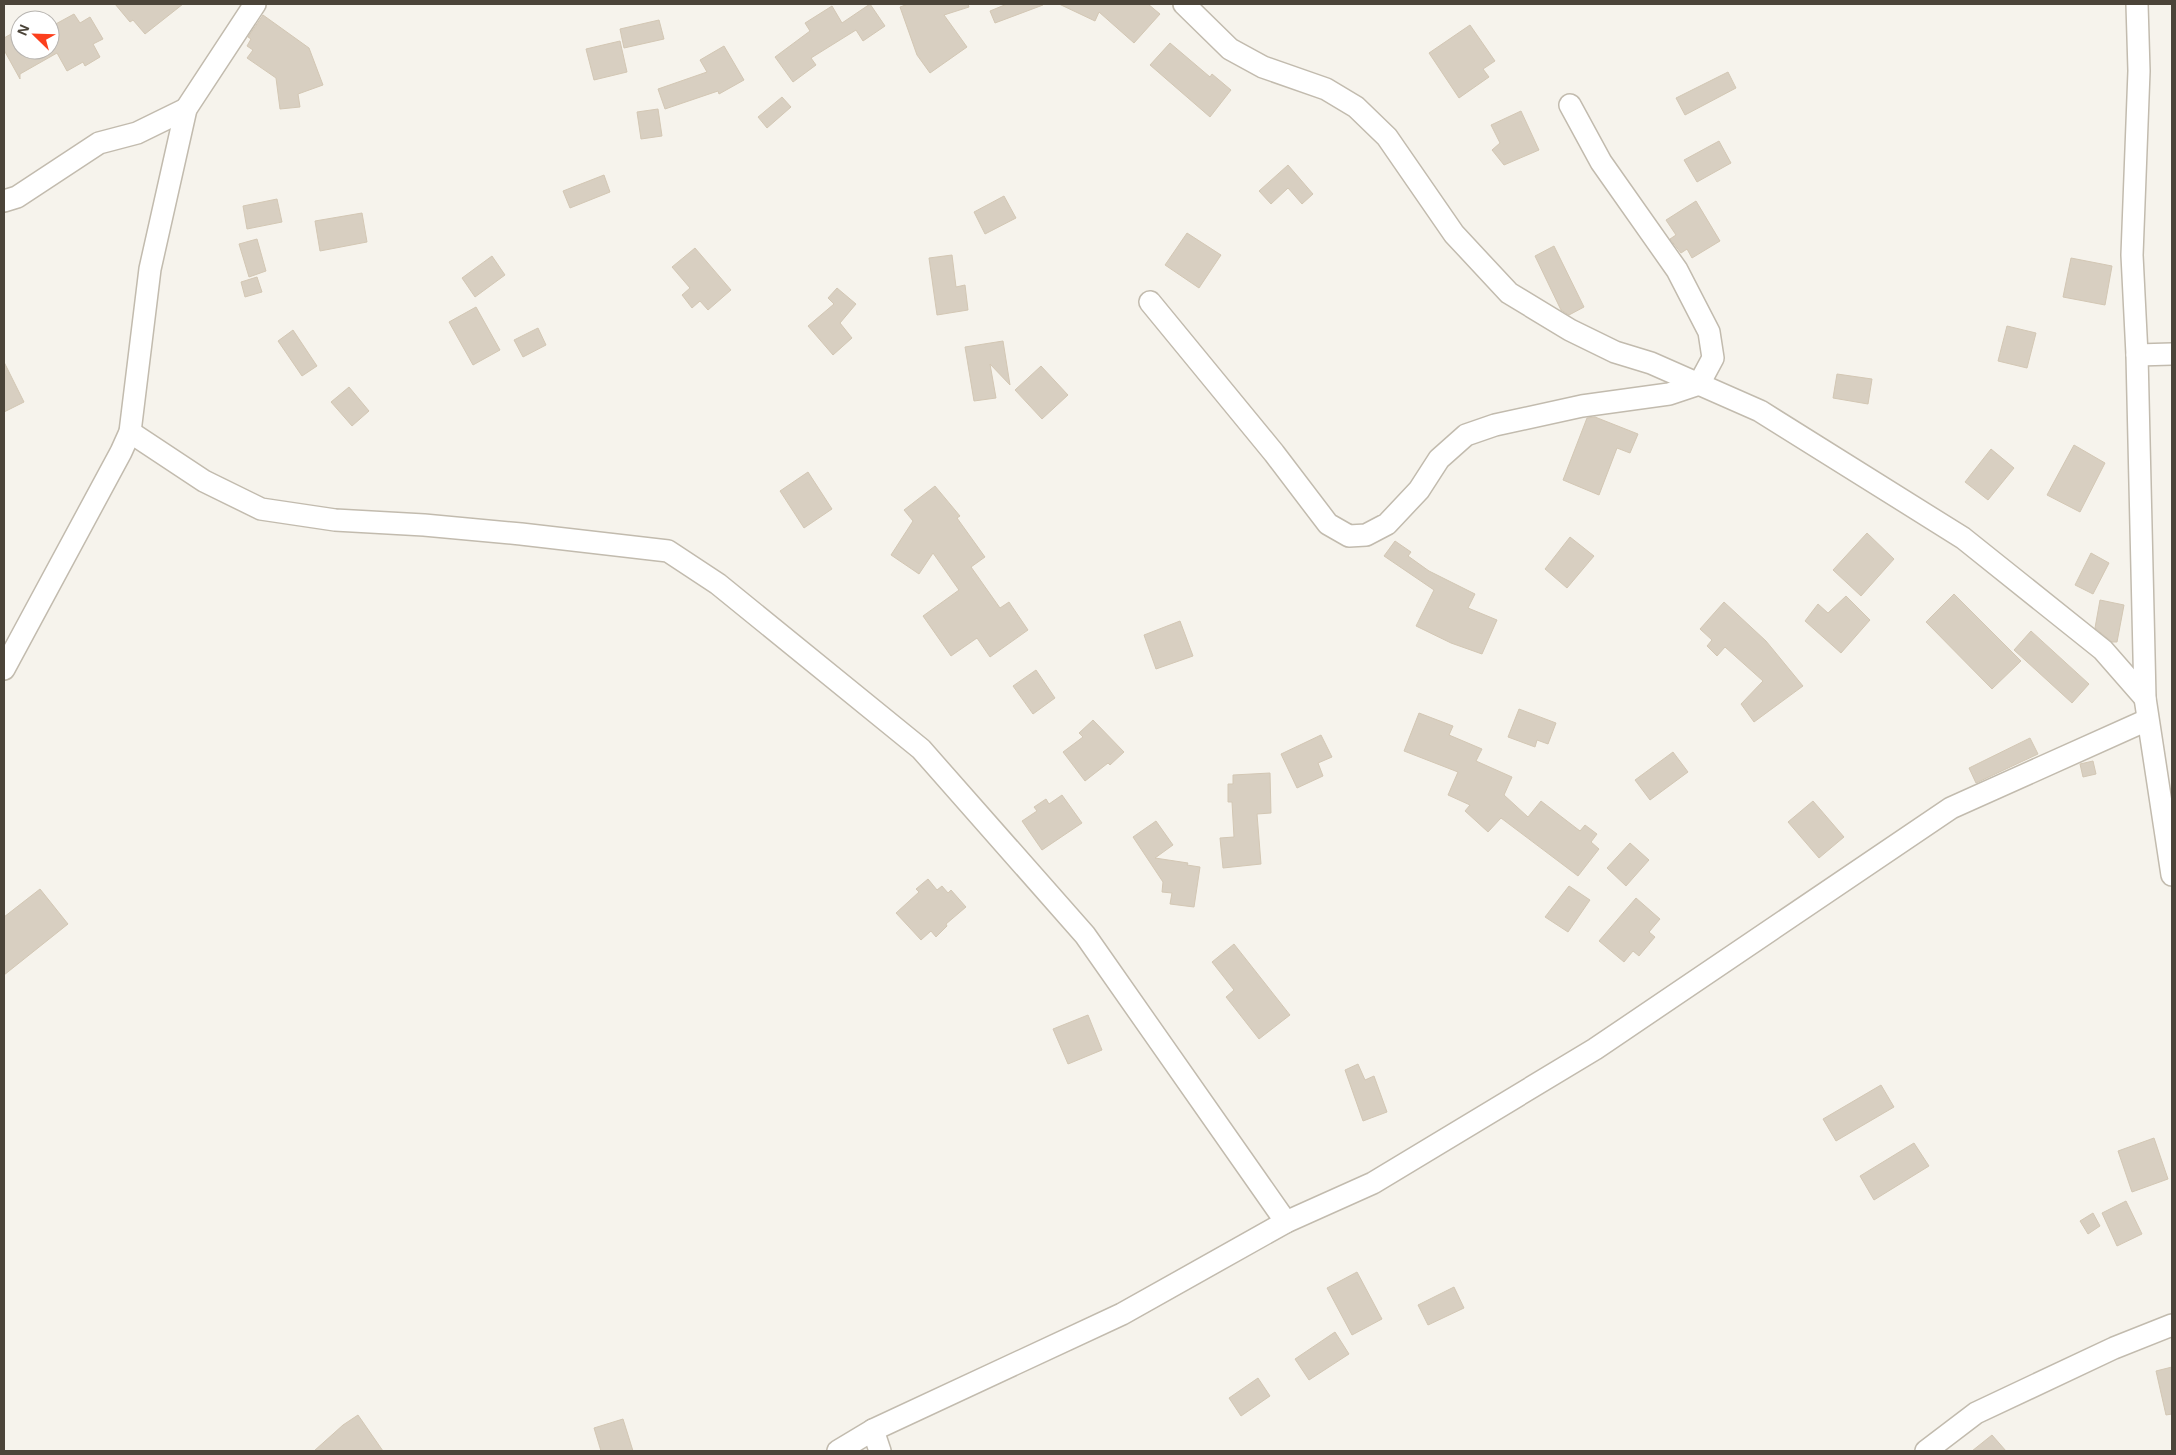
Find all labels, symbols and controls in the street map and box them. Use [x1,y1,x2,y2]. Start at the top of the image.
north arrow [10,10,60,60]
text: N [14,22,32,38]

